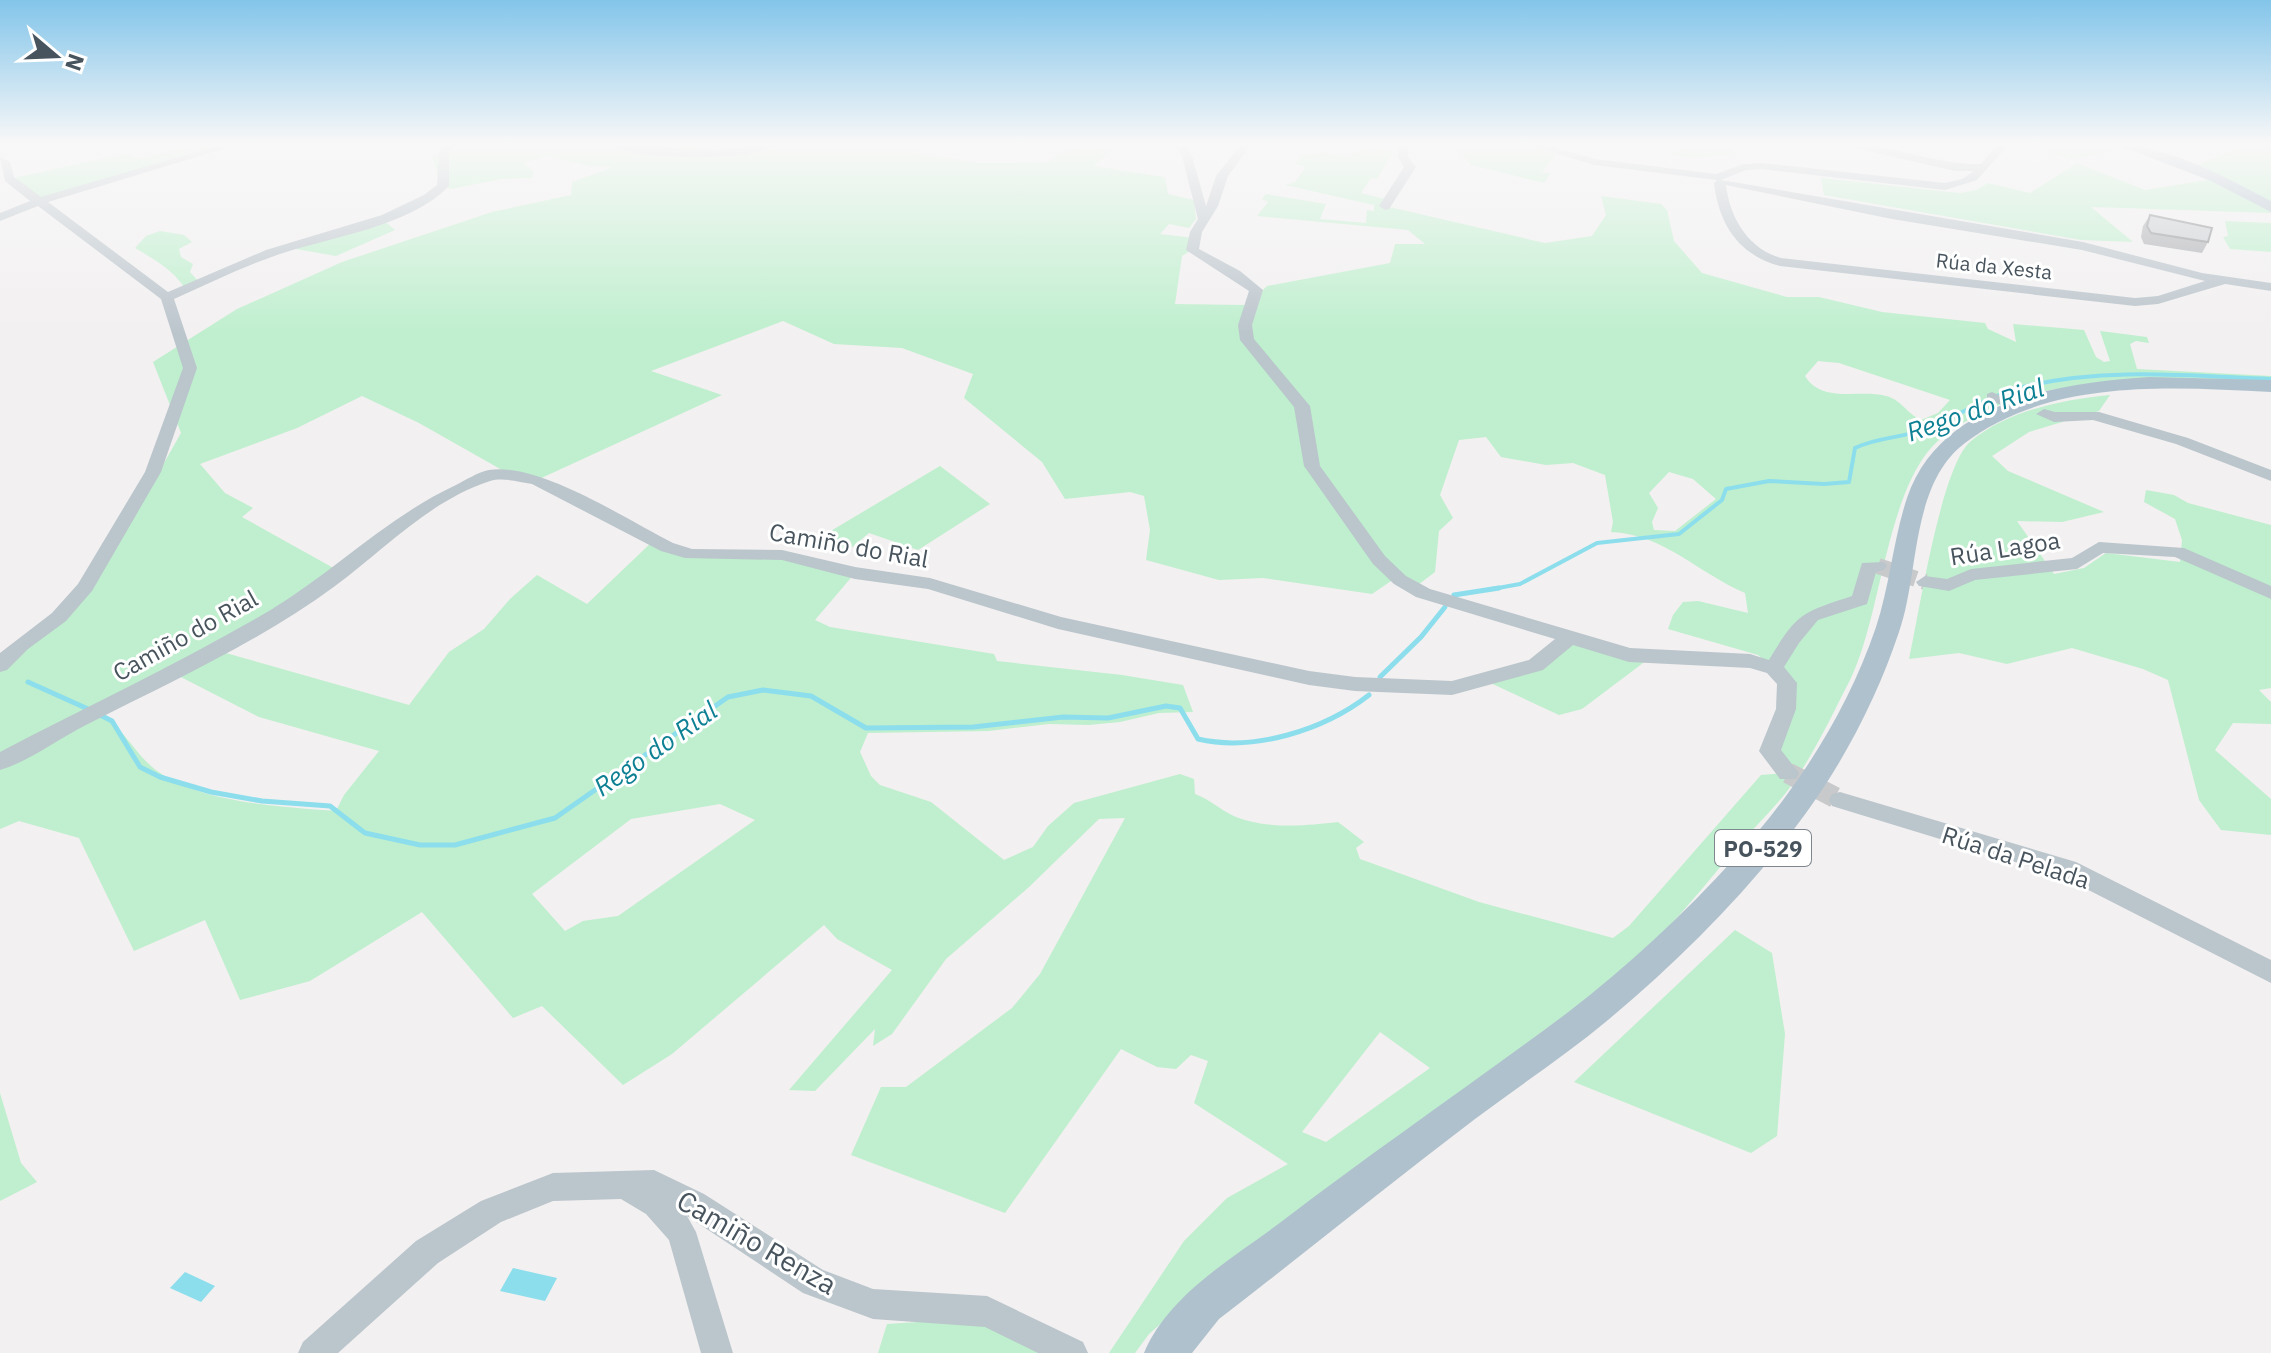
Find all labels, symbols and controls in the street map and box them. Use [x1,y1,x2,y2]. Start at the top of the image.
north arrow [16,16,96,96]
text: N [59,50,92,75]
street label: Rúa da Xesta [1935,246,2054,286]
water label: Rego do Rial [1902,370,2048,448]
street label: Camiño do Rial [767,515,931,575]
street label: Rúa Lagoa [1948,523,2063,572]
street label: Camiño do Rial [107,582,263,688]
water label: Rego do Rial [587,693,723,803]
street label: Rúa da Pelada [1938,818,2094,896]
road number: PO-529 [1715,830,1811,866]
street label: Camiño Renza [670,1181,844,1303]

